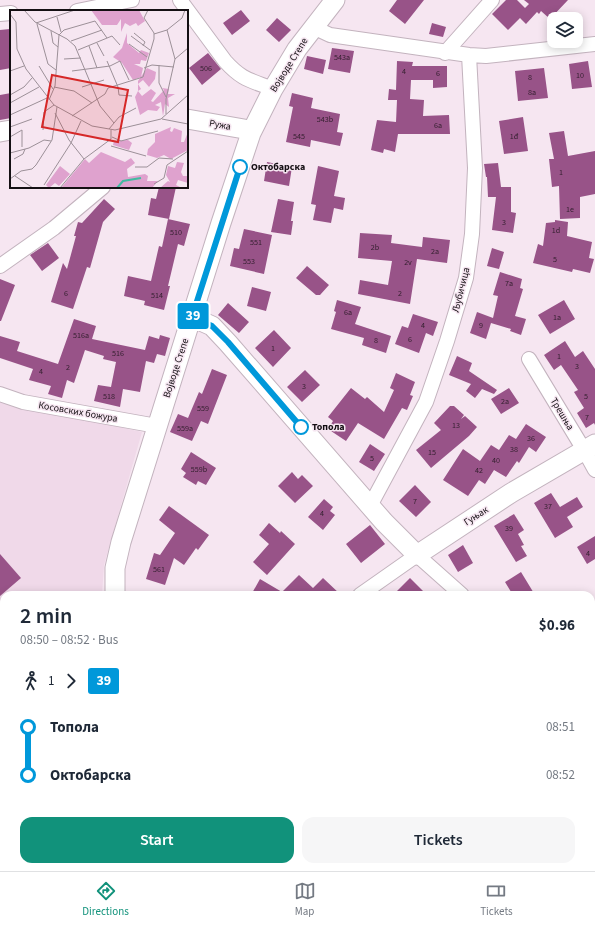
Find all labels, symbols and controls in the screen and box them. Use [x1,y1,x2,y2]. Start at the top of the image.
inset map [10,10,188,188]
map controls [547,12,583,48]
button: layers [547,12,583,48]
street label: Војводе Степе [267,35,311,95]
house number: 543a [334,52,350,63]
house number: 506 [200,63,212,74]
house number: 4 [402,66,406,77]
house number: 6 [436,68,440,79]
house number: 10 [576,70,584,81]
house number: 8 [528,72,532,83]
house number: 8a [528,87,536,98]
house number: 543b [317,114,334,125]
street label: Ружа [208,116,232,134]
house number: 6a [434,120,442,131]
house number: 545 [293,131,305,142]
house number: 1đ [510,131,519,142]
marker: Октобарска [232,159,248,175]
place label: Октобарска [251,160,305,174]
house number: 1 [559,167,563,178]
house number: 1e [566,204,574,215]
house number: 3 [502,217,506,228]
house number: 1d [552,225,560,236]
house number: 510 [170,227,182,238]
house number: 551 [250,237,262,248]
house number: 2b [371,242,380,253]
house number: 2a [431,246,439,257]
house number: 5 [553,254,557,265]
house number: 553 [243,256,255,267]
house number: 2v [404,257,412,268]
street label: Љубичица [449,266,473,314]
house number: 7a [505,278,513,289]
house number: 6 [64,288,68,299]
house number: 2 [398,288,402,299]
house number: 514 [151,290,163,301]
line badge: 39 [175,303,211,329]
text: 39 [186,306,200,326]
house number: 6a [344,307,352,318]
house number: 1a [553,312,561,323]
house number: 4 [421,320,425,331]
house number: 9 [479,320,483,331]
house number: 516a [73,330,89,341]
house number: 6 [408,334,412,345]
house number: 8 [374,335,378,346]
street label: Војводе Степе [160,336,192,400]
house number: 1 [271,343,275,354]
house number: 516 [112,348,124,359]
house number: 1 [557,351,561,362]
house number: 3 [575,361,579,372]
house number: 2 [66,362,70,373]
house number: 4 [39,366,43,377]
house number: 3 [302,381,306,392]
house number: 518 [103,391,115,402]
house number: 5 [584,391,588,402]
street label: Трешња [547,395,577,433]
house number: 2a [501,396,509,407]
street label: Косовских божура [37,398,119,426]
house number: 559 [197,403,209,414]
house number: 7 [585,412,589,423]
marker: Топола [293,419,309,435]
place label: Топола [312,420,345,434]
house number: 13 [452,420,460,431]
house number: 559a [177,423,193,434]
house number: 36 [527,433,535,444]
house number: 38 [510,444,518,455]
house number: 15 [428,447,436,458]
house number: 5 [370,453,374,464]
house number: 40 [492,455,500,466]
house number: 559b [191,464,208,475]
house number: 42 [475,465,483,476]
house number: 7 [413,496,417,507]
house number: 37 [544,501,552,512]
street label: Гуњак [461,503,491,529]
house number: 4 [320,508,324,519]
house number: 39 [505,523,513,534]
house number: 4 [586,548,590,559]
house number: 561 [153,564,165,575]
text: 2 min [20,600,72,632]
text: $0.96 [539,615,575,636]
text: 08:50 – 08:52 · Bus [20,631,118,649]
icon: walk [20,670,42,692]
icon: forward [60,670,82,692]
text: 39 [96,671,111,691]
text: 1 [48,672,54,690]
text: Топола [50,717,99,738]
text: 08:51 [546,718,575,736]
text: Октобарска [50,765,131,786]
text: 08:52 [546,766,575,784]
button: Start [20,817,294,863]
button: Tickets [302,817,575,863]
tab: Directions [82,880,129,919]
tab: Map [294,880,316,919]
tab: Tickets [480,880,513,919]

